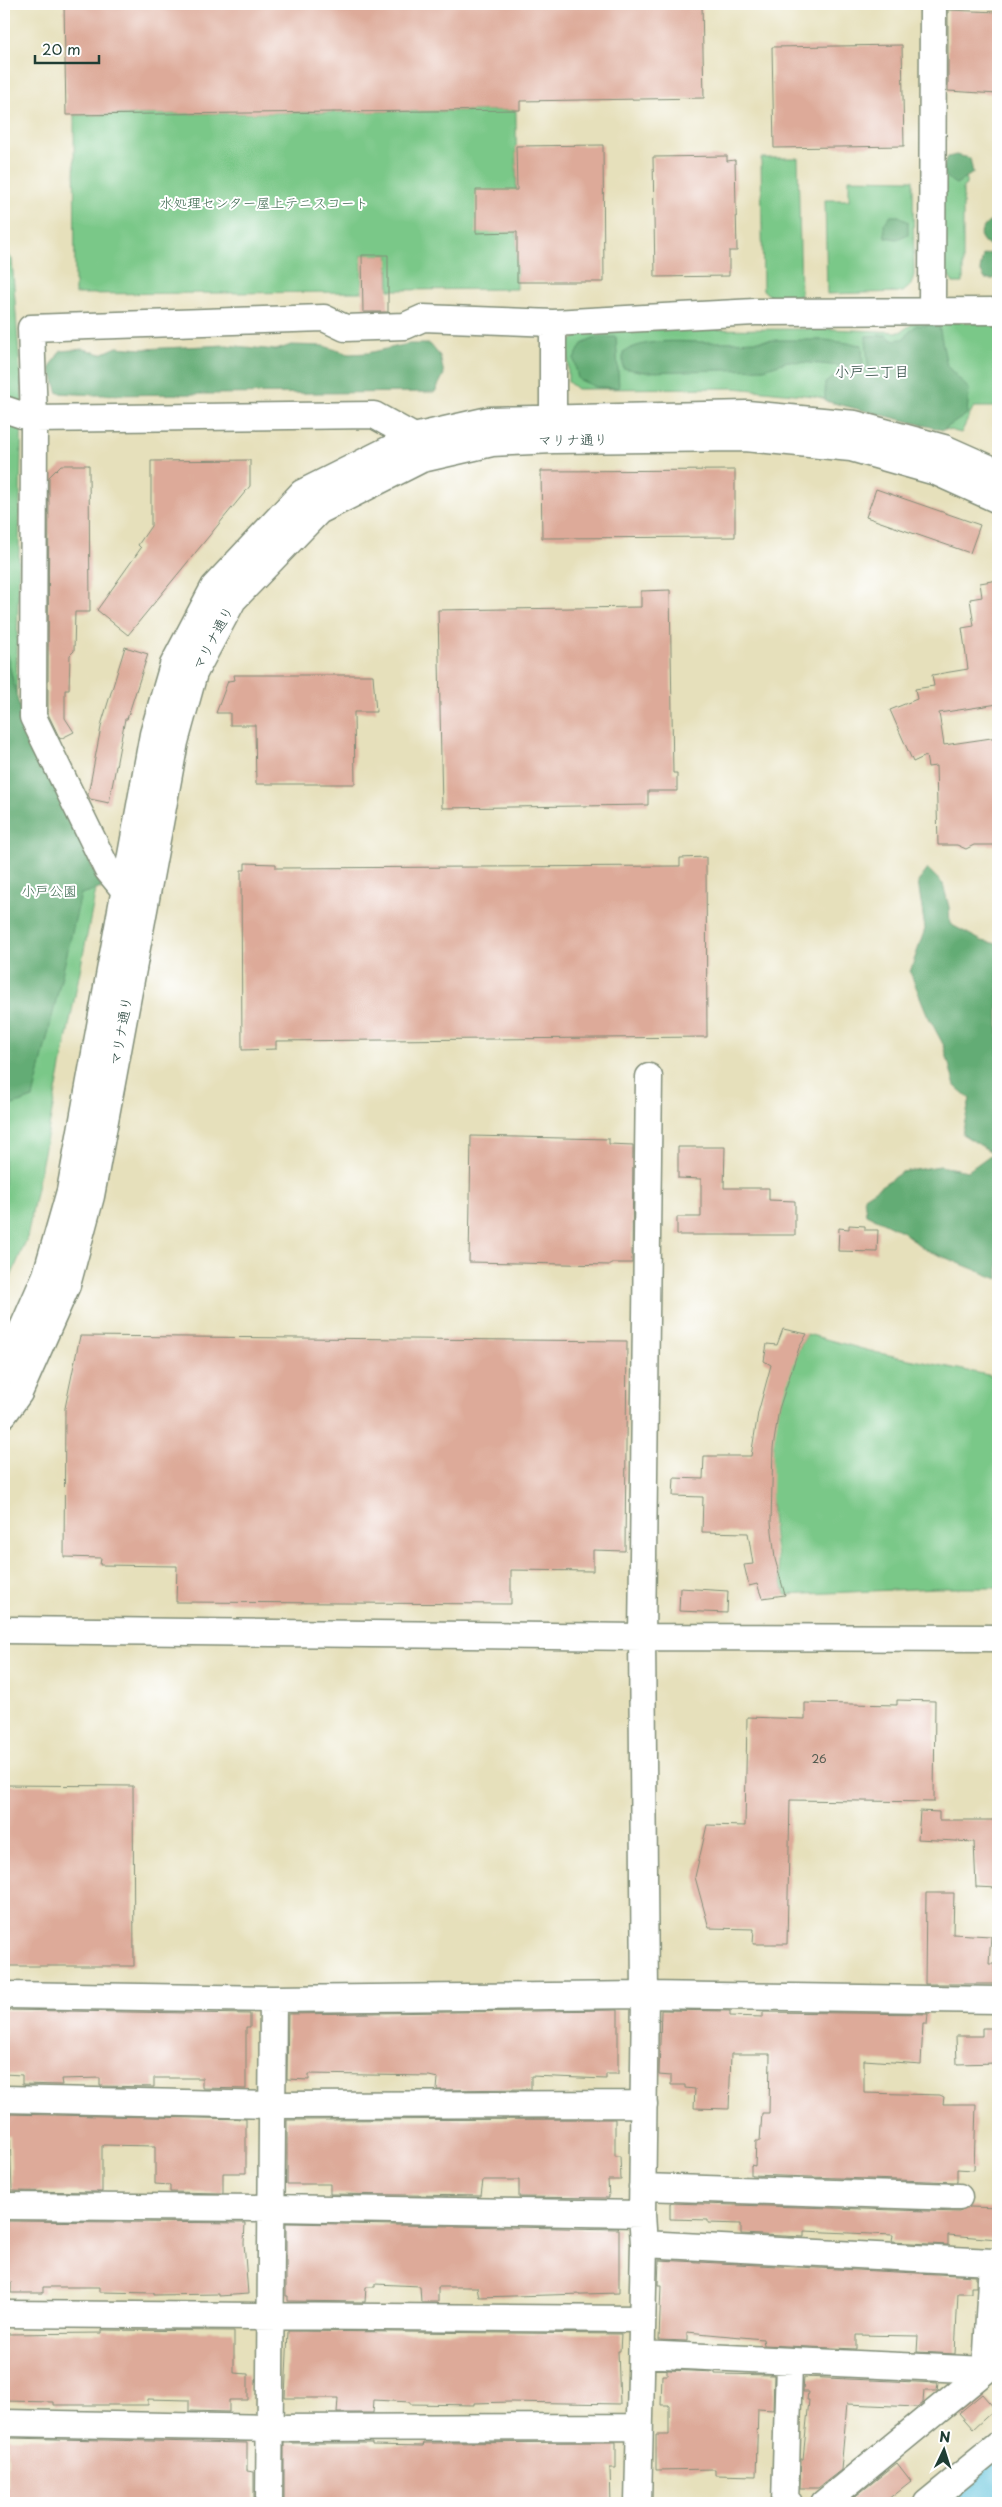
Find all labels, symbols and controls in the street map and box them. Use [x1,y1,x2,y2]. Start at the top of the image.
scale bar [35,32,99,64]
text: 20 m [42,37,81,60]
park label: 水処理センター屋上テニスコート [159,192,369,213]
district label: 小戸二丁目 [834,359,910,382]
street label: マリナ通り [538,428,608,451]
street label: マリナ通り [187,602,238,674]
park label: 小戸公園 [21,880,77,901]
street label: マリナ通り [104,995,137,1067]
house number: 26 [811,1750,827,1767]
north arrow [920,2424,970,2474]
text: N [939,2426,951,2447]

